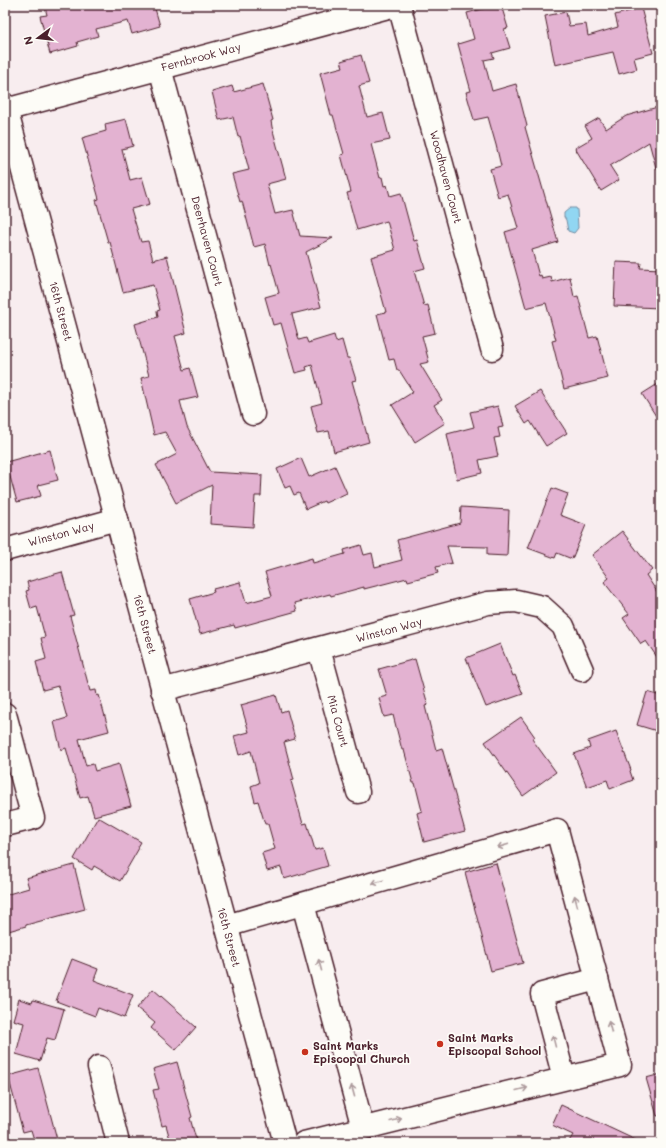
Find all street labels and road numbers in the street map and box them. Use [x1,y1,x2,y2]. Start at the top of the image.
street label: Fernbrook Way [159,39,243,74]
street label: Woodhaven Court [427,129,466,225]
street label: Deerhaven Court [188,194,227,288]
street label: 16th Street [46,279,77,342]
street label: Winston Way [26,517,96,550]
street label: 16th Street [130,592,161,655]
street label: Winston Way [354,613,424,646]
street label: Mia Court [324,693,353,749]
street label: 16th Street [214,905,245,968]

